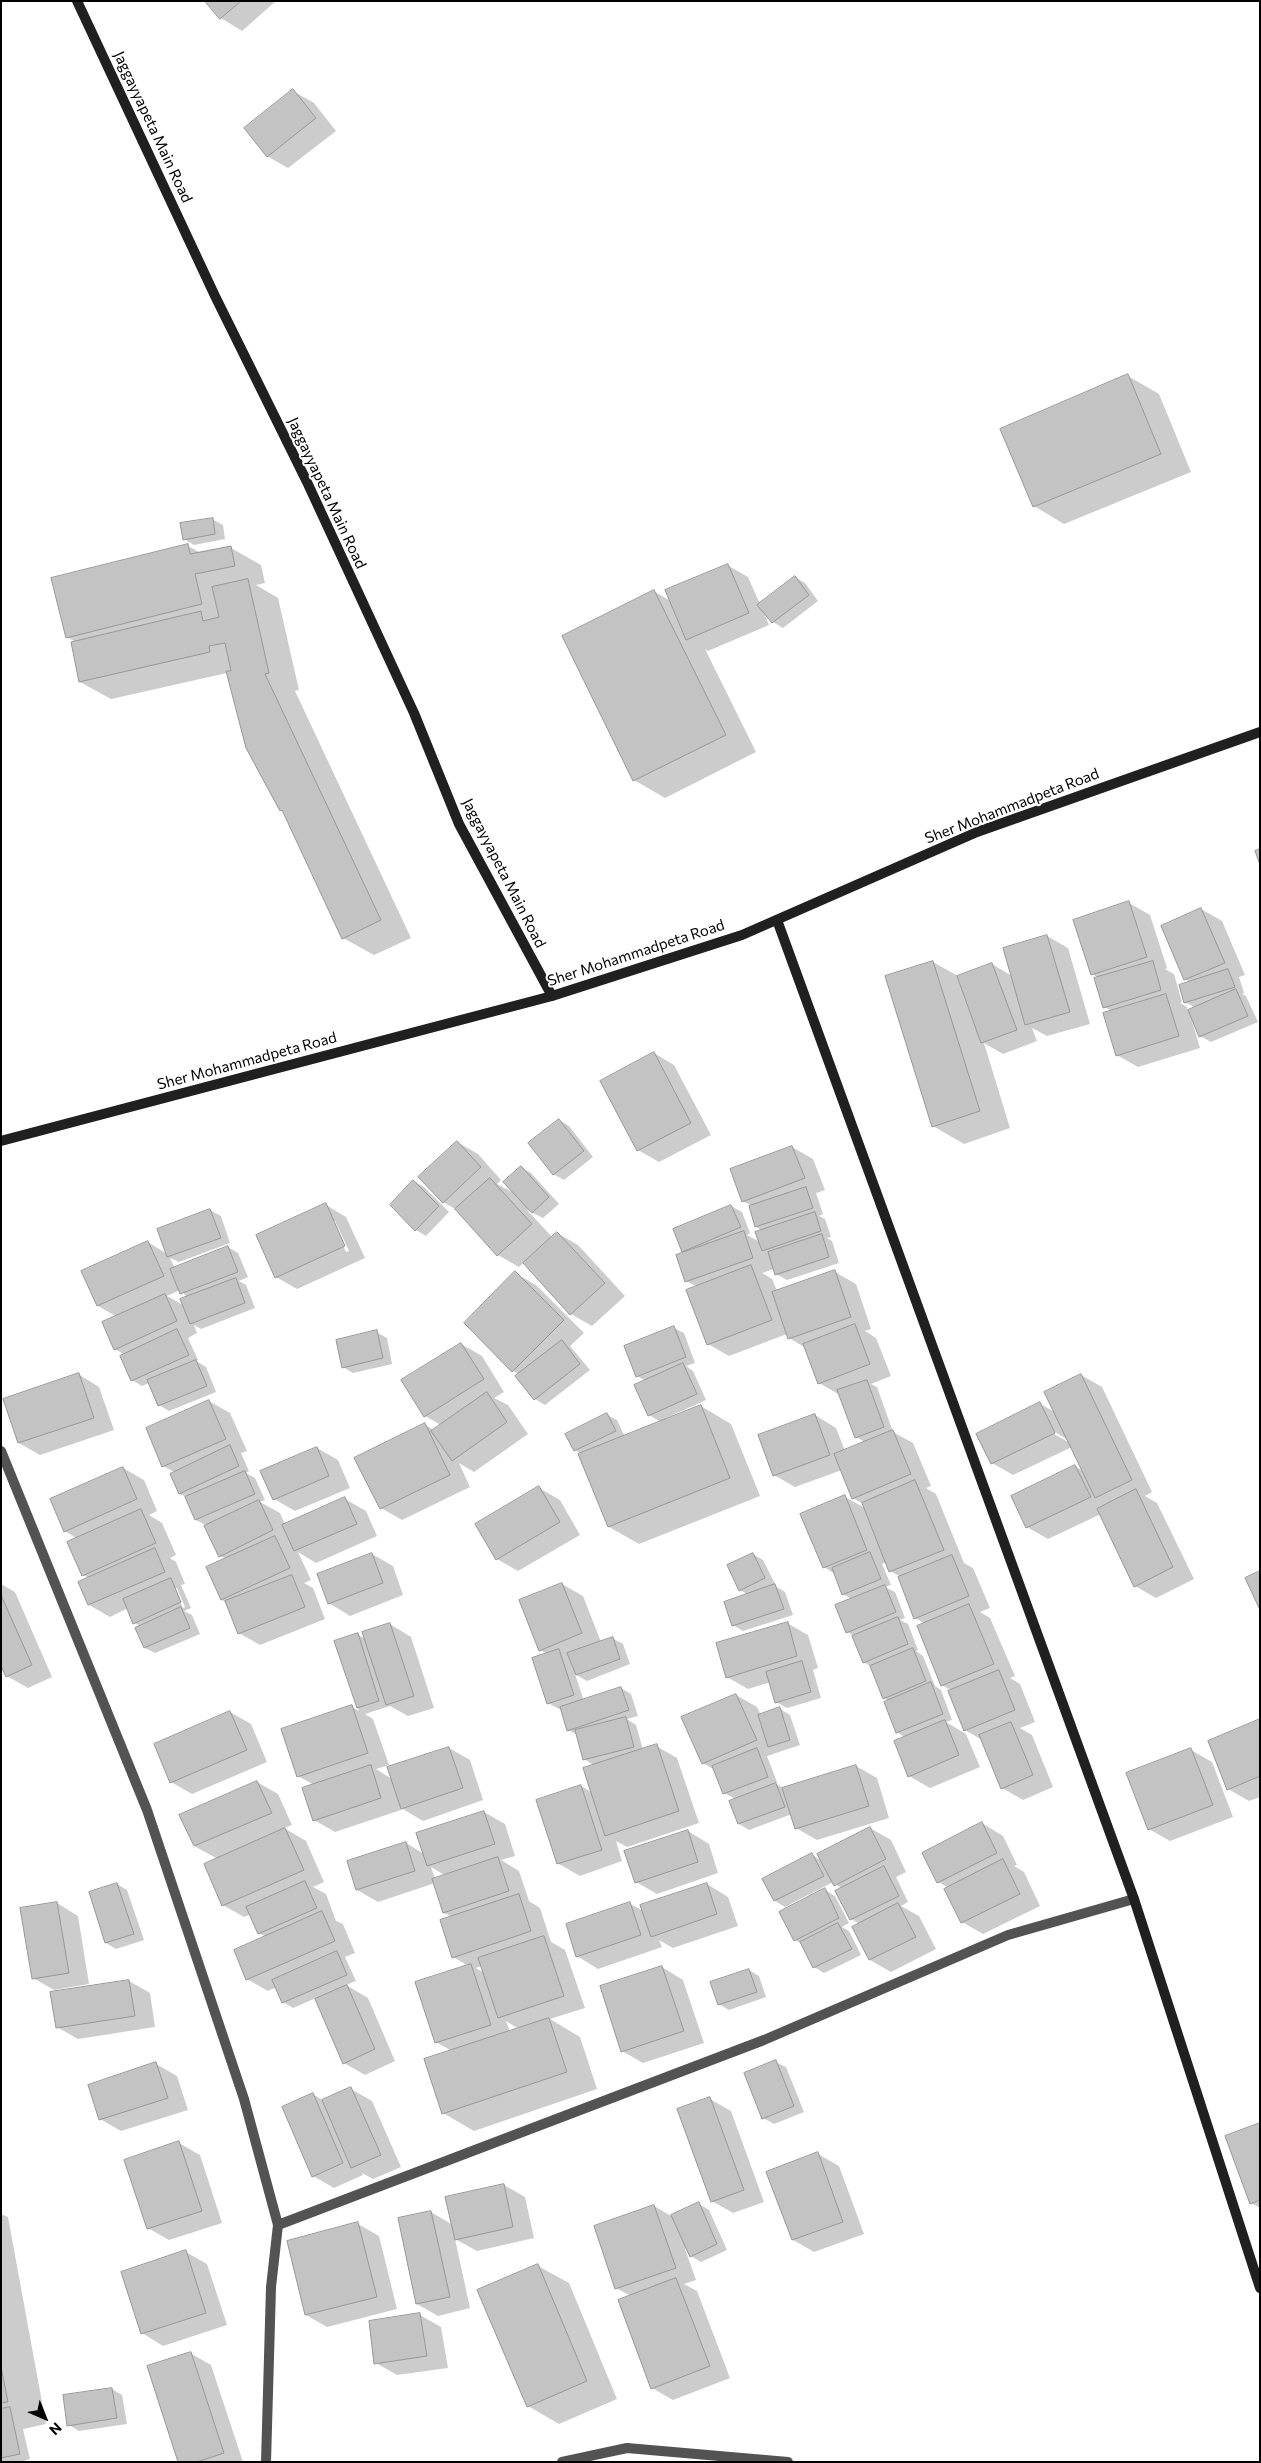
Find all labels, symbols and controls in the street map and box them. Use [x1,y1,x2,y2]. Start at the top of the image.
street label: Jaggayyapeta Main Road [110,48,196,206]
street label: Jaggayyapeta Main Road [284,414,370,572]
street label: Sher Mohammadpeta Road [922,764,1102,848]
street label: Jaggayyapeta Main Road [458,795,550,951]
street label: Sher Mohammadpeta Road [545,916,727,990]
street label: Sher Mohammadpeta Road [155,1028,339,1094]
north arrow [20,2393,70,2443]
text: N [46,2419,65,2439]

